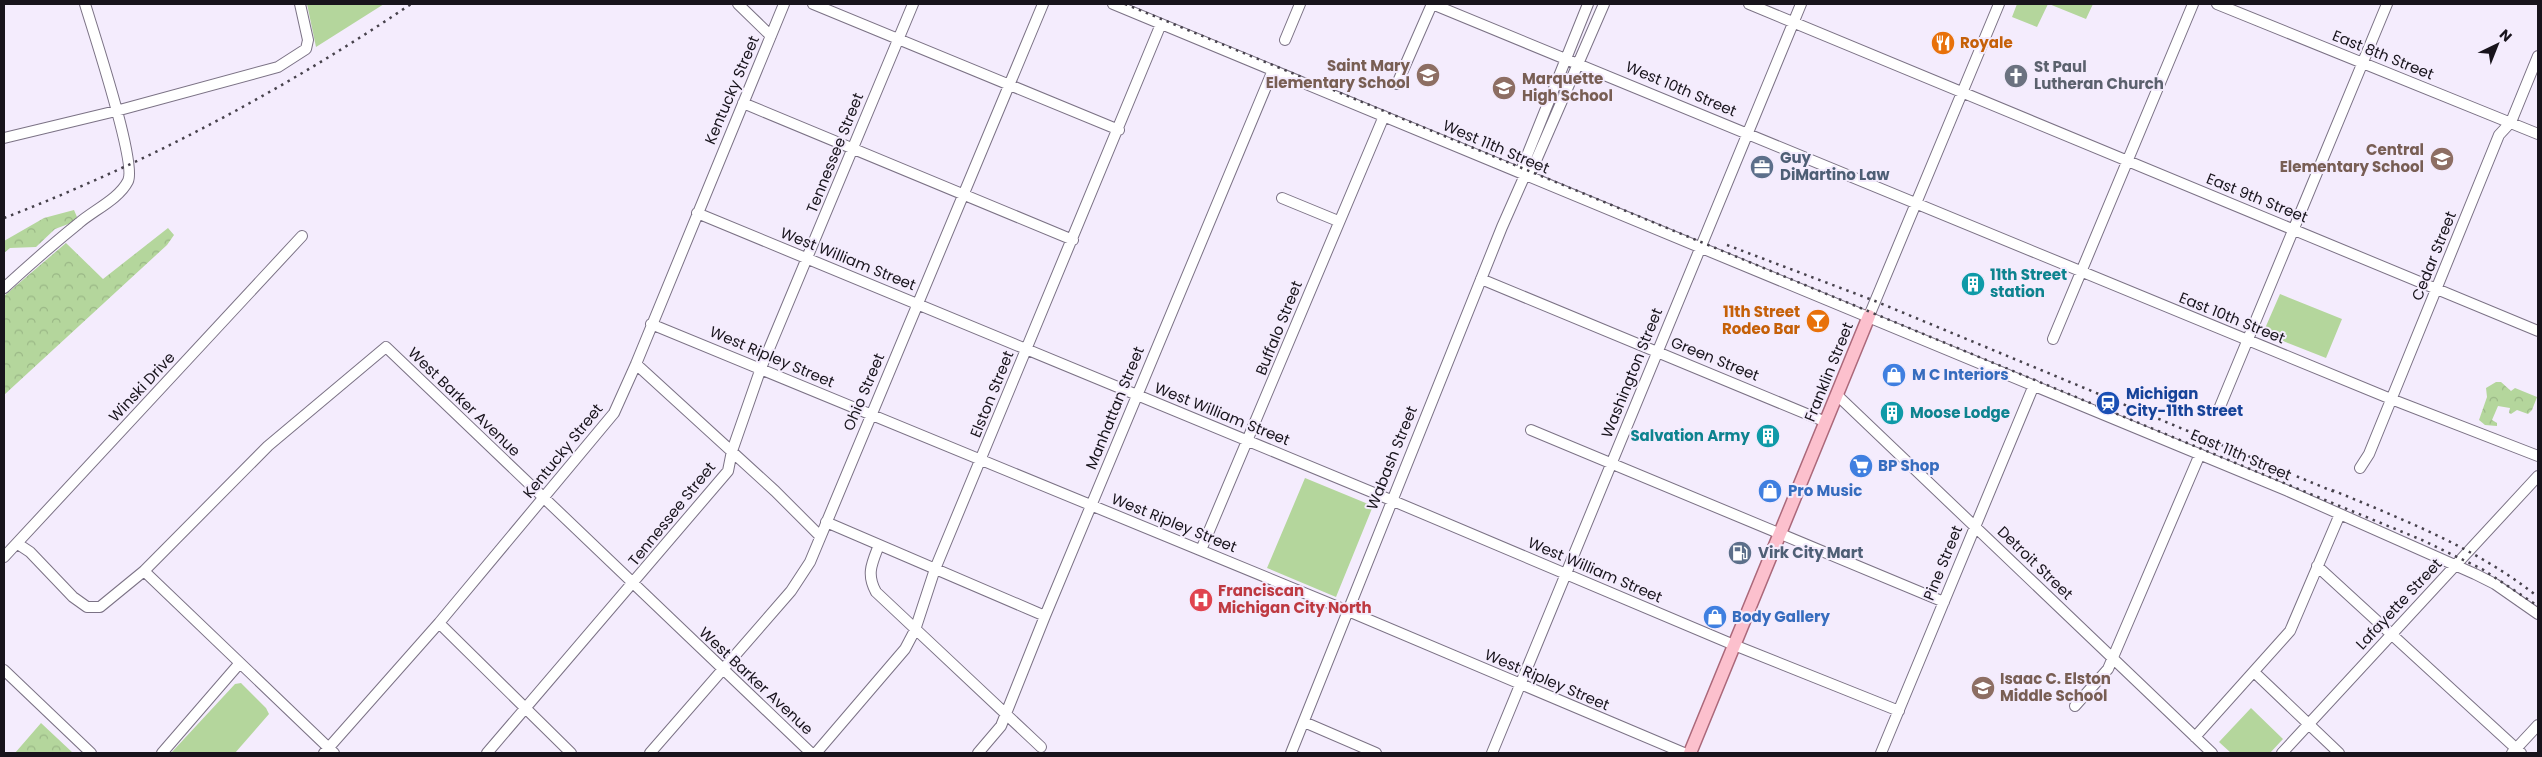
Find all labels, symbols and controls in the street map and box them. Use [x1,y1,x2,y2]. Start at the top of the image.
north arrow [2472,20,2522,70]
street label: East 8th Street [2329,25,2437,84]
text: N [2495,25,2517,46]
restaurant icon: Royale [1930,30,1956,56]
street label: Kentucky Street [699,32,764,147]
place label: Royale [1960,32,2013,53]
place label: Saint Mary Elementary School [1266,55,1411,93]
street label: West 10th Street [1623,56,1740,121]
place label: St Paul Lutheran Church [2034,56,2164,94]
school or university icon: Saint Mary Elementary School [1415,62,1441,88]
church icon: St Paul Lutheran Church [2003,63,2029,89]
place label: Marquette High School [1522,68,1613,106]
school or university icon: Marquette High School [1491,75,1517,101]
street label: Tennessee Street [801,89,868,216]
street label: West 11th Street [1440,115,1553,178]
place label: Central Elementary School [2280,139,2424,177]
school or university icon: Central Elementary School [2429,146,2455,172]
place label: Guy DiMartino Law [1780,147,1889,185]
office icon: Guy DiMartino Law [1749,154,1775,180]
street label: East 9th Street [2203,168,2311,227]
street label: Cedar Street [2406,208,2461,304]
street label: West William Street [777,222,919,295]
place label: 11th Street station [1990,264,2067,302]
building icon: 11th Street station [1960,271,1986,297]
street label: Buffalo Street [1250,278,1307,378]
street label: East 10th Street [2176,287,2288,348]
place label: 11th Street Rodeo Bar [1722,301,1801,339]
street label: Washington Street [1596,305,1667,441]
bar icon: 11th Street Rodeo Bar [1805,308,1831,334]
street label: Franklin Street [1799,319,1858,425]
street label: West Ripley Street [707,321,838,392]
street label: Green Street [1668,331,1762,386]
street label: West Barker Avenue [403,342,525,461]
street label: Manhattan Street [1080,343,1149,472]
street label: Winski Drive [104,347,180,426]
street label: Elston Street [965,347,1018,440]
street label: Ohio Street [838,350,889,434]
shop icon: M C Interiors [1881,362,1907,388]
place label: M C Interiors [1912,364,2009,385]
street label: West William Street [1151,377,1293,450]
place label: Michigan City-11th Street [2126,383,2243,421]
station icon: Michigan City-11th Street [2095,390,2121,416]
street label: Kentucky Street [518,399,607,502]
building icon: Moose Lodge [1879,400,1905,426]
place label: Moose Lodge [1910,402,2010,423]
street label: Wabash Street [1361,403,1422,513]
building icon: Salvation Army [1755,423,1781,449]
street label: East 11th Street [2188,424,2295,485]
place label: Salvation Army [1630,425,1751,446]
supermarket icon: BP Shop [1848,453,1874,479]
place label: BP Shop [1878,455,1940,476]
street label: Tennessee Street [623,457,720,570]
shop icon: Pro Music [1757,478,1783,504]
place label: Pro Music [1788,480,1862,501]
street label: West Ripley Street [1108,488,1240,557]
street label: Detroit Street [1993,521,2078,604]
street label: Pine Street [1918,522,1967,603]
street label: West William Street [1525,532,1666,607]
fuel station icon: Virk City Mart [1727,540,1753,566]
place label: Virk City Mart [1758,542,1863,563]
street label: Lafayette Street [2351,553,2446,654]
place label: Franciscan Michigan City North [1218,580,1372,618]
hospital icon: Franciscan Michigan City North [1188,587,1214,613]
shop icon: Body Gallery [1702,604,1728,630]
place label: Body Gallery [1732,606,1830,627]
street label: West Barker Avenue [695,622,818,739]
street label: West Ripley Street [1482,644,1613,715]
place label: Isaac C. Elston Middle School [2000,668,2111,706]
school or university icon: Isaac C. Elston Middle School [1970,675,1996,701]

